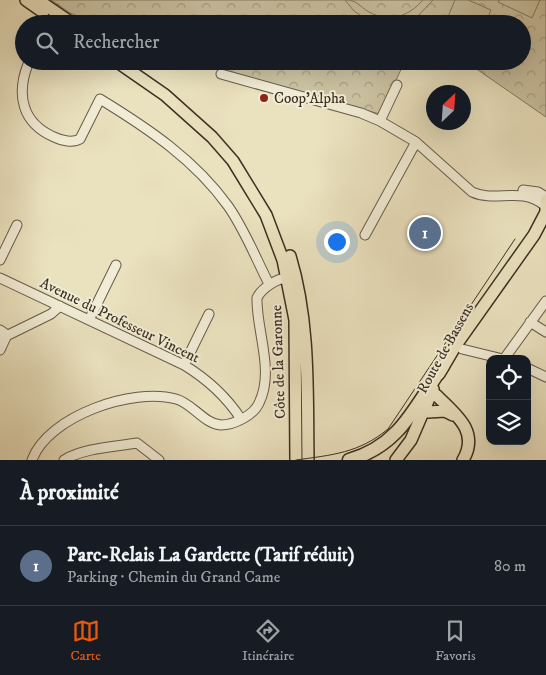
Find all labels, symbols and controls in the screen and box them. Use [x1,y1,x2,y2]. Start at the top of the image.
search box [15,15,531,70]
icon: search [33,29,61,57]
text: Rechercher [73,31,159,54]
north arrow [426,85,471,130]
place label: Coop'Alpha [274,89,346,108]
marker: Coop'Alpha [258,92,270,104]
pin: 1 [409,214,441,252]
your location [324,229,350,255]
street label: Avenue du Professeur Vincent [37,273,203,368]
street label: Route de Bassens [413,300,478,397]
street label: Côte de la Garonne [267,305,290,419]
map controls [486,355,531,445]
button: locate [486,355,531,400]
button: layers [486,400,531,445]
text: À proximité [20,480,119,506]
text: Parc-Relais La Gardette (Tarif réduit) [67,544,354,567]
text: 1 [33,556,39,576]
text: 80 m [494,556,526,576]
text: Parking · Chemin du Grand Came [67,567,280,587]
tab: Carte [70,617,101,665]
tab: Itinéraire [242,617,294,665]
tab: Favoris [435,617,476,665]

